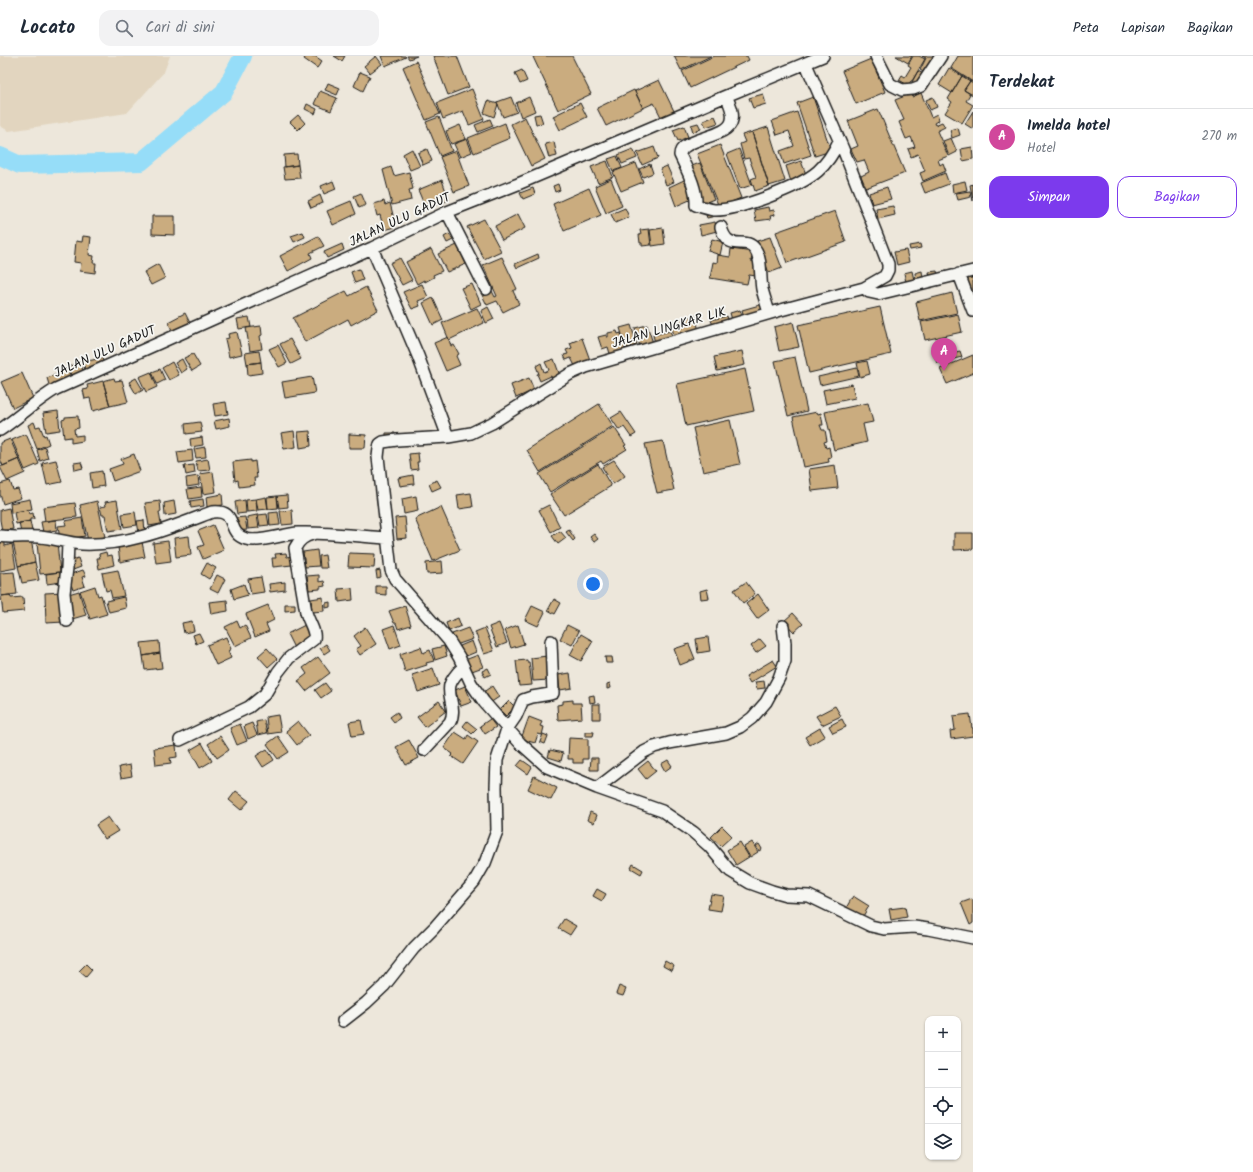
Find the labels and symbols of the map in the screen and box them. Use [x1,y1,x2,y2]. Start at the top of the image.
street label: JALAN ULU GADUT [346,187,455,253]
street label: JALAN LINGKAR LIK [609,302,729,354]
street label: JALAN ULU GADUT [51,320,160,384]
pin: A [931,338,957,371]
your location [583,574,603,594]

